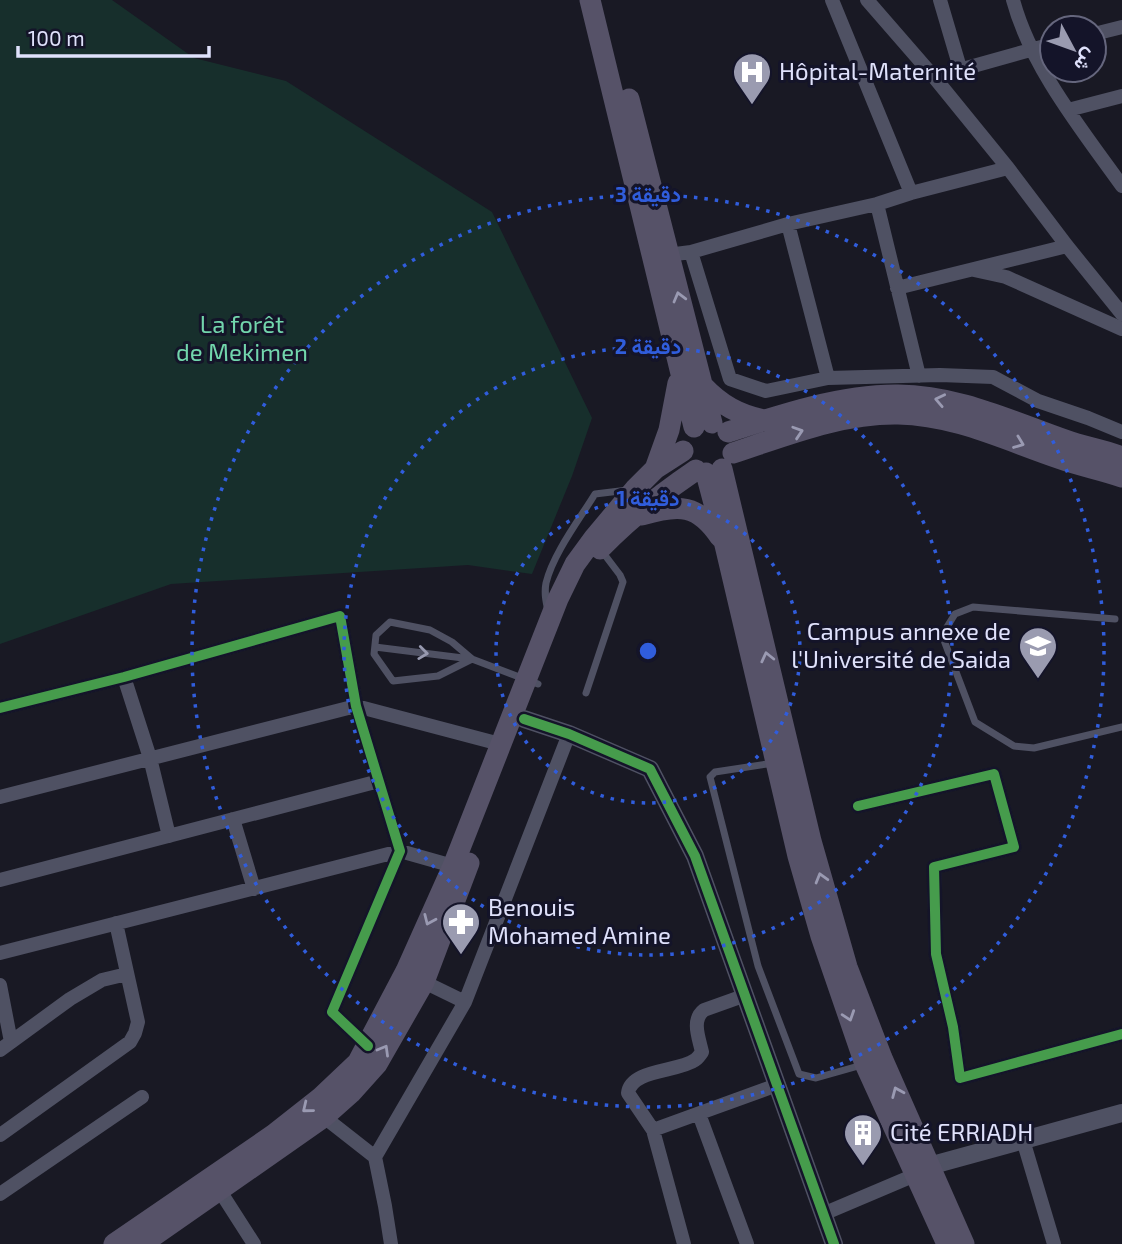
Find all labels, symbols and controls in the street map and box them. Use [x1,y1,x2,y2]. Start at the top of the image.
scale bar [18,14,208,58]
north arrow [1038,14,1108,84]
text: 100 m [28,25,85,50]
text: ش [1069,44,1102,77]
hospital icon: Hôpital-Maternité [731,51,773,106]
place label: Hôpital-Maternité [779,56,976,85]
text: 3 دقيقة [615,181,681,207]
one-way arrow [673,291,687,303]
park label: La forêt de Mekimen [176,309,308,366]
text: 2 دقيقة [615,333,681,359]
one-way arrow [934,393,946,408]
one-way arrow [791,426,803,441]
one-way arrow [1013,434,1025,448]
text: 1 دقيقة [616,485,680,511]
place label: Campus annexe de l'Université de Saida [791,616,1011,673]
school or university icon: Campus annexe de l'Université de Saida [1017,625,1059,680]
centre of rings [636,639,660,663]
one-way arrow [417,646,429,661]
one-way arrow [761,651,775,663]
one-way arrow [815,872,830,884]
place label: Benouis Mohamed Amine [488,892,671,949]
pharmacy icon: Benouis Mohamed Amine [440,901,482,956]
one-way arrow [423,913,437,925]
one-way arrow [840,1010,855,1022]
one-way arrow [376,1044,389,1057]
one-way arrow [891,1087,905,1099]
one-way arrow [302,1100,315,1112]
building icon: Cité ERRIADH [842,1112,884,1167]
place label: Cité ERRIADH [890,1117,1033,1146]

